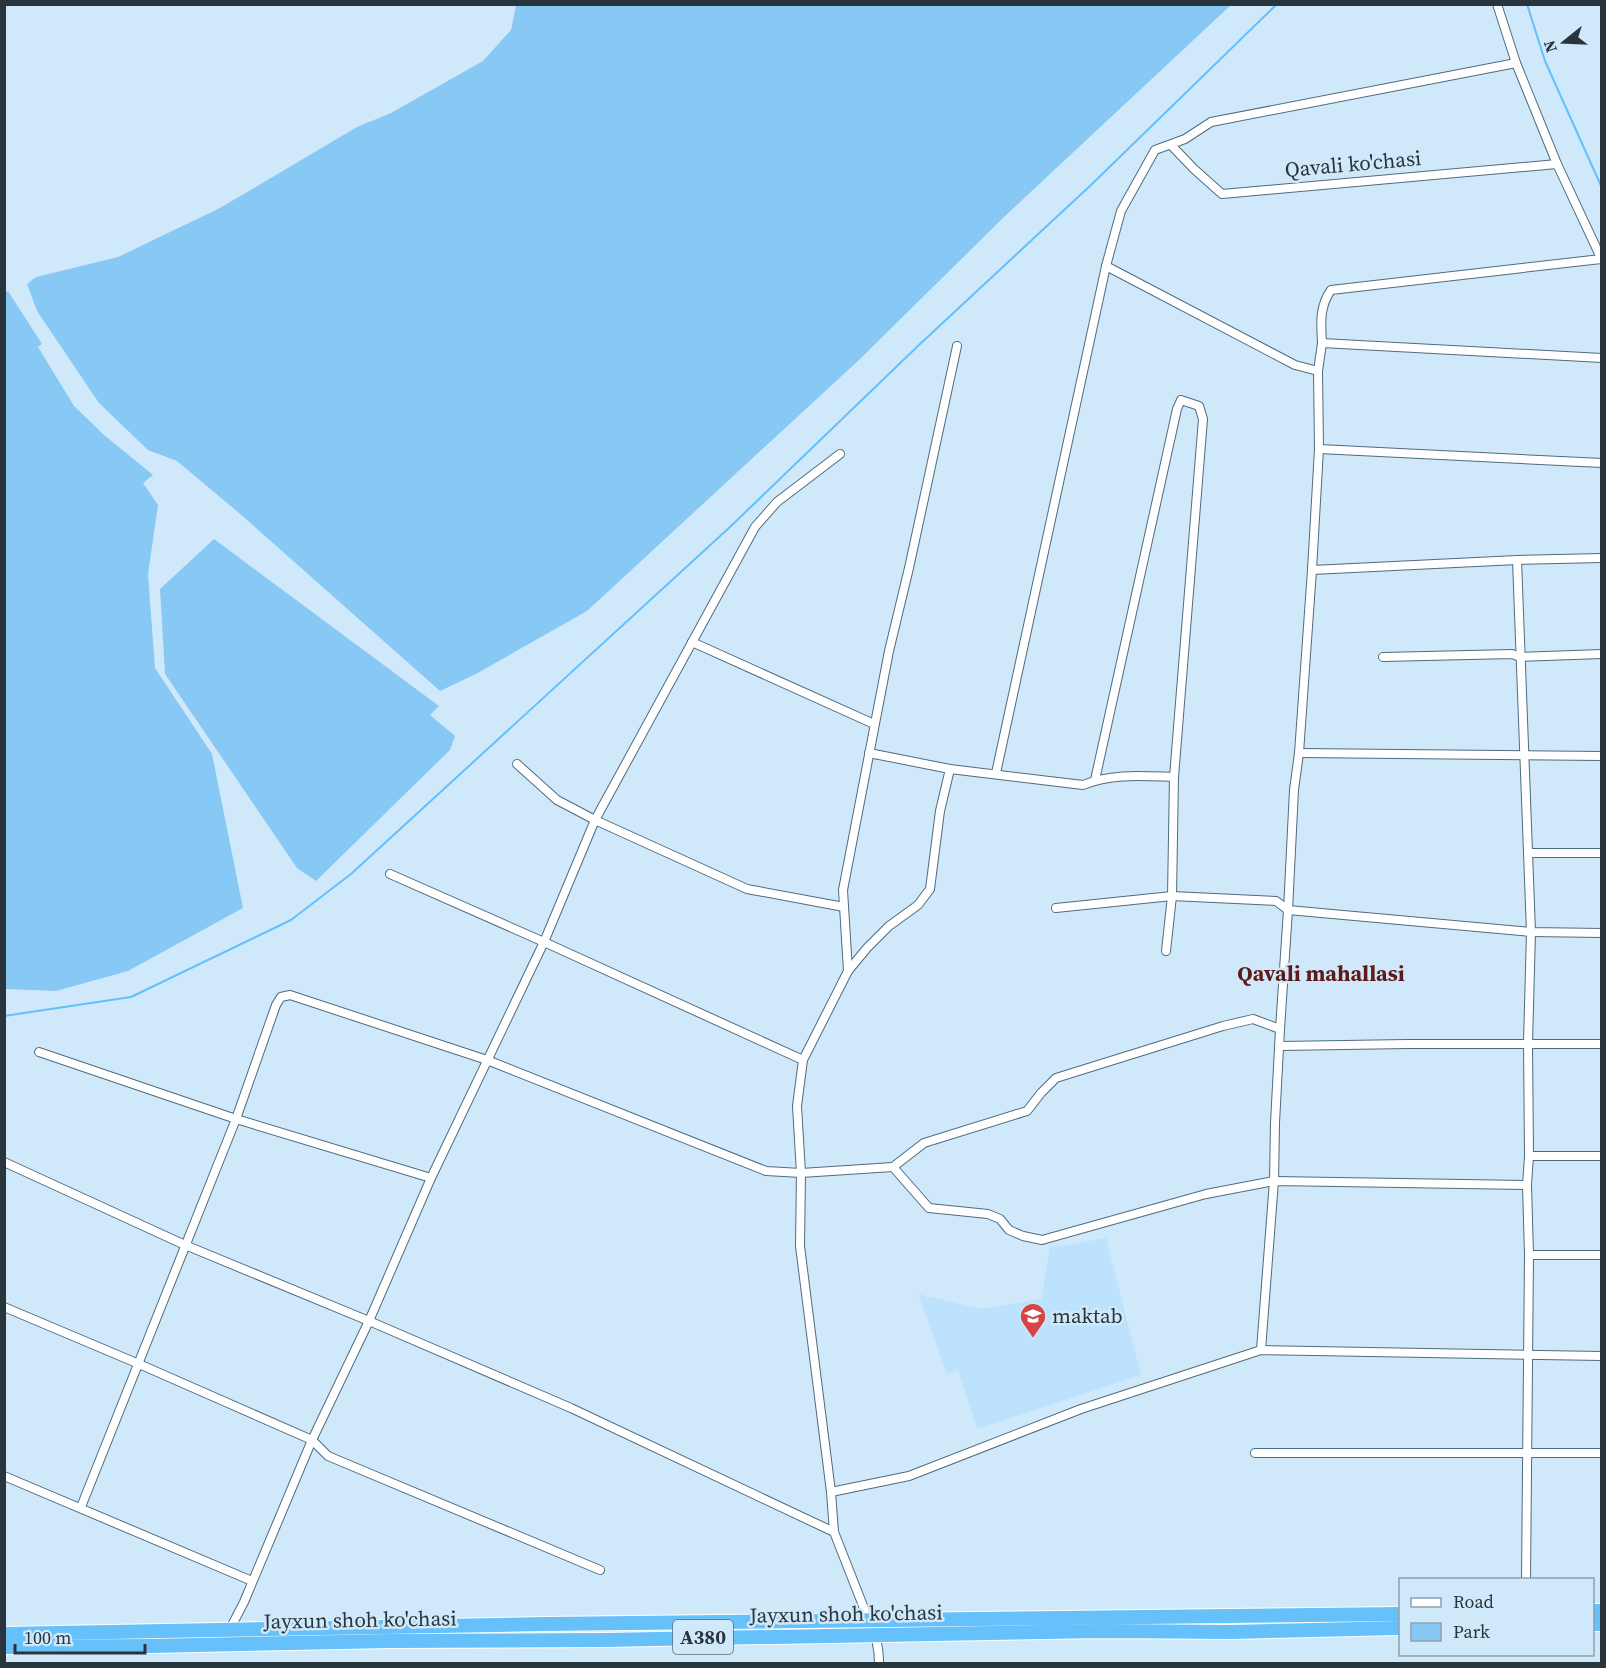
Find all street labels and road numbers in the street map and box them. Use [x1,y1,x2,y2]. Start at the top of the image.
street label: Qavali ko'chasi [1283,143,1422,184]
street label: Jayxun shoh ko'chasi [748,1597,943,1630]
street label: Jayxun shoh ko'chasi [262,1603,457,1636]
road number: A380 [673,1620,733,1654]

